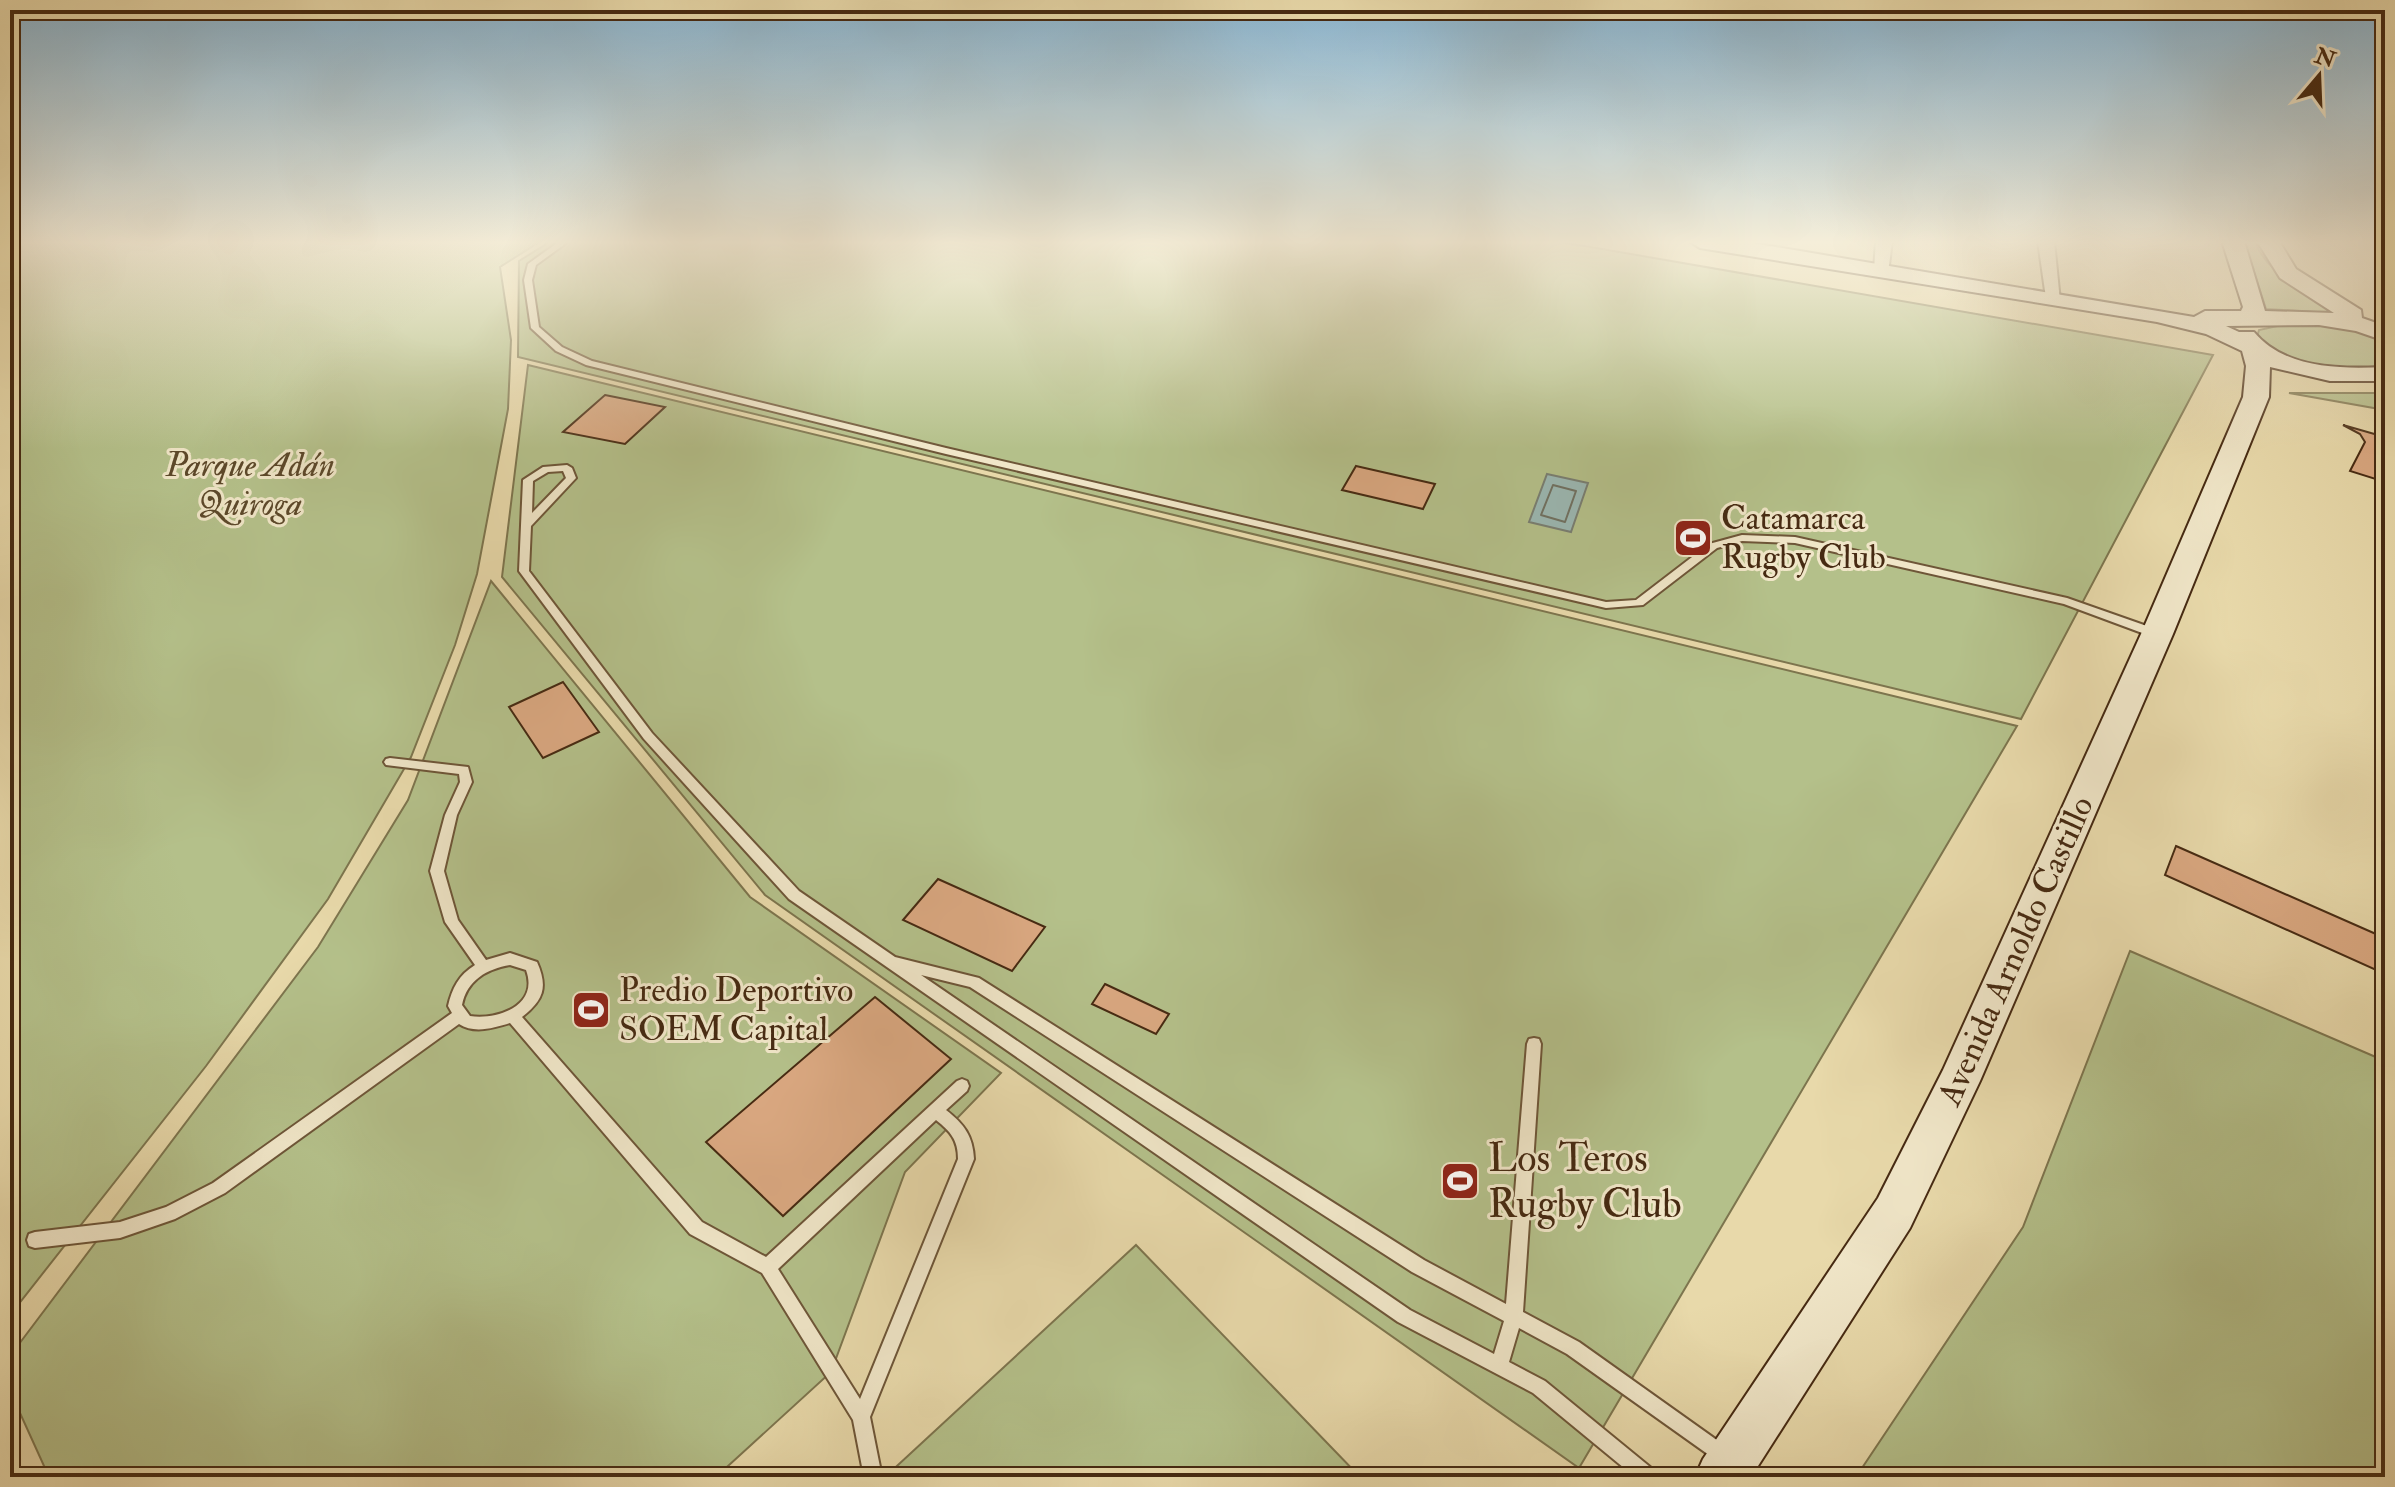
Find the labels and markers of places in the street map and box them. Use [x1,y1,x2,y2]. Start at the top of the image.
place label: Catamarca Rugby Club [1721,497,1886,579]
sports icon: Catamarca Rugby Club [1672,517,1714,559]
place label: Predio Deportivo SOEM Capital [619,969,853,1051]
sports icon: Predio Deportivo SOEM Capital [570,989,612,1031]
place label: Los Teros Rugby Club [1488,1133,1682,1230]
sports icon: Los Teros Rugby Club [1439,1160,1481,1202]

